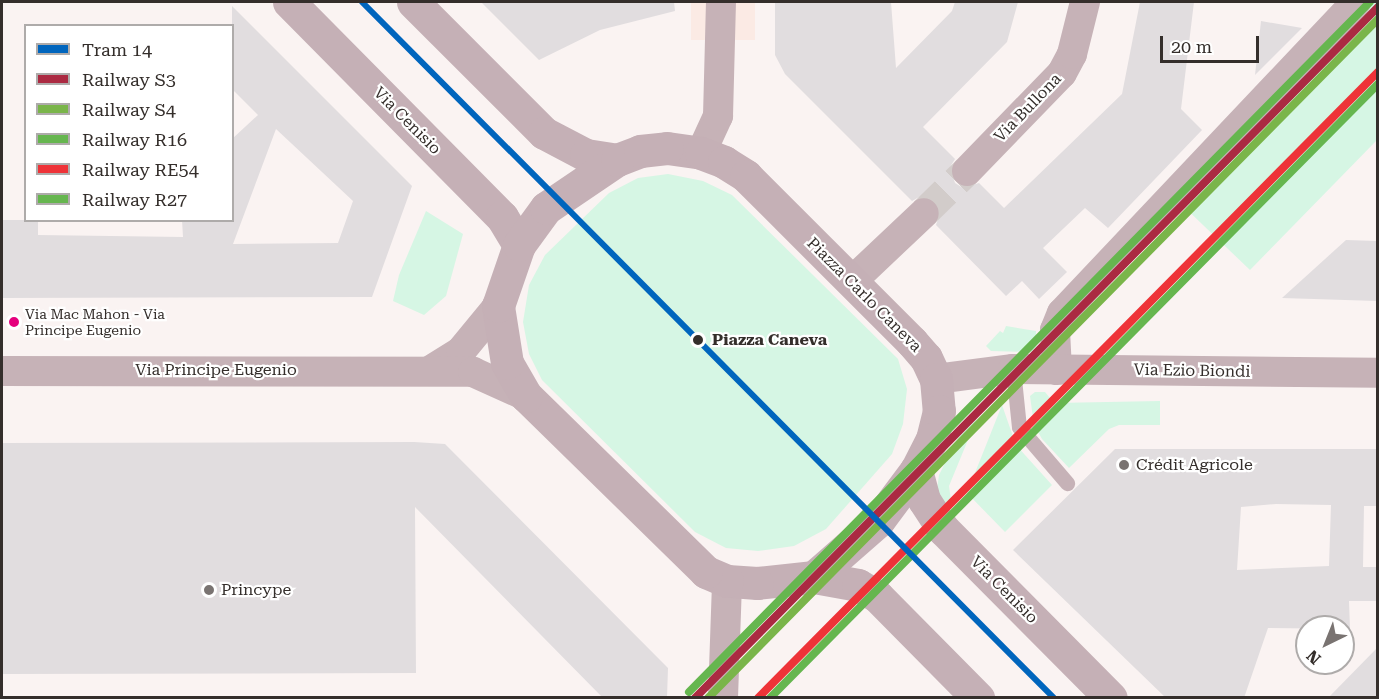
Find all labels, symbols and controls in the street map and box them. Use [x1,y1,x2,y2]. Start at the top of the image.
legend [24,24,234,222]
scale bar [1163,24,1262,62]
text: 20 m [1171,36,1212,57]
text: Tram 14 [82,39,152,60]
text: Railway S3 [82,69,176,90]
street label: Via Bullona [990,70,1066,146]
street label: Via Cenisio [369,83,445,159]
text: Railway S4 [82,99,176,120]
text: Railway R16 [82,129,187,150]
text: Railway RE54 [82,159,199,180]
text: Railway R27 [82,189,187,210]
street label: Piazza Carlo Caneva [803,234,925,356]
place label: Via Mac Mahon - Via Principe Eugenio [25,306,165,338]
marker: Via Mac Mahon - Via Principe Eugenio [8,316,20,328]
place label: Piazza Caneva [712,330,827,350]
marker: Piazza Caneva [689,331,707,349]
street label: Via Principe Eugenio [135,360,297,380]
street label: Via Ezio Biondi [1133,360,1251,382]
place label: Crédit Agricole [1136,455,1253,475]
marker: Crédit Agricole [1117,458,1131,472]
street label: Via Cenisio [966,552,1042,628]
place label: Princype [221,580,291,600]
marker: Princype [202,583,216,597]
north arrow [1295,615,1355,675]
text: N [1303,646,1325,668]

